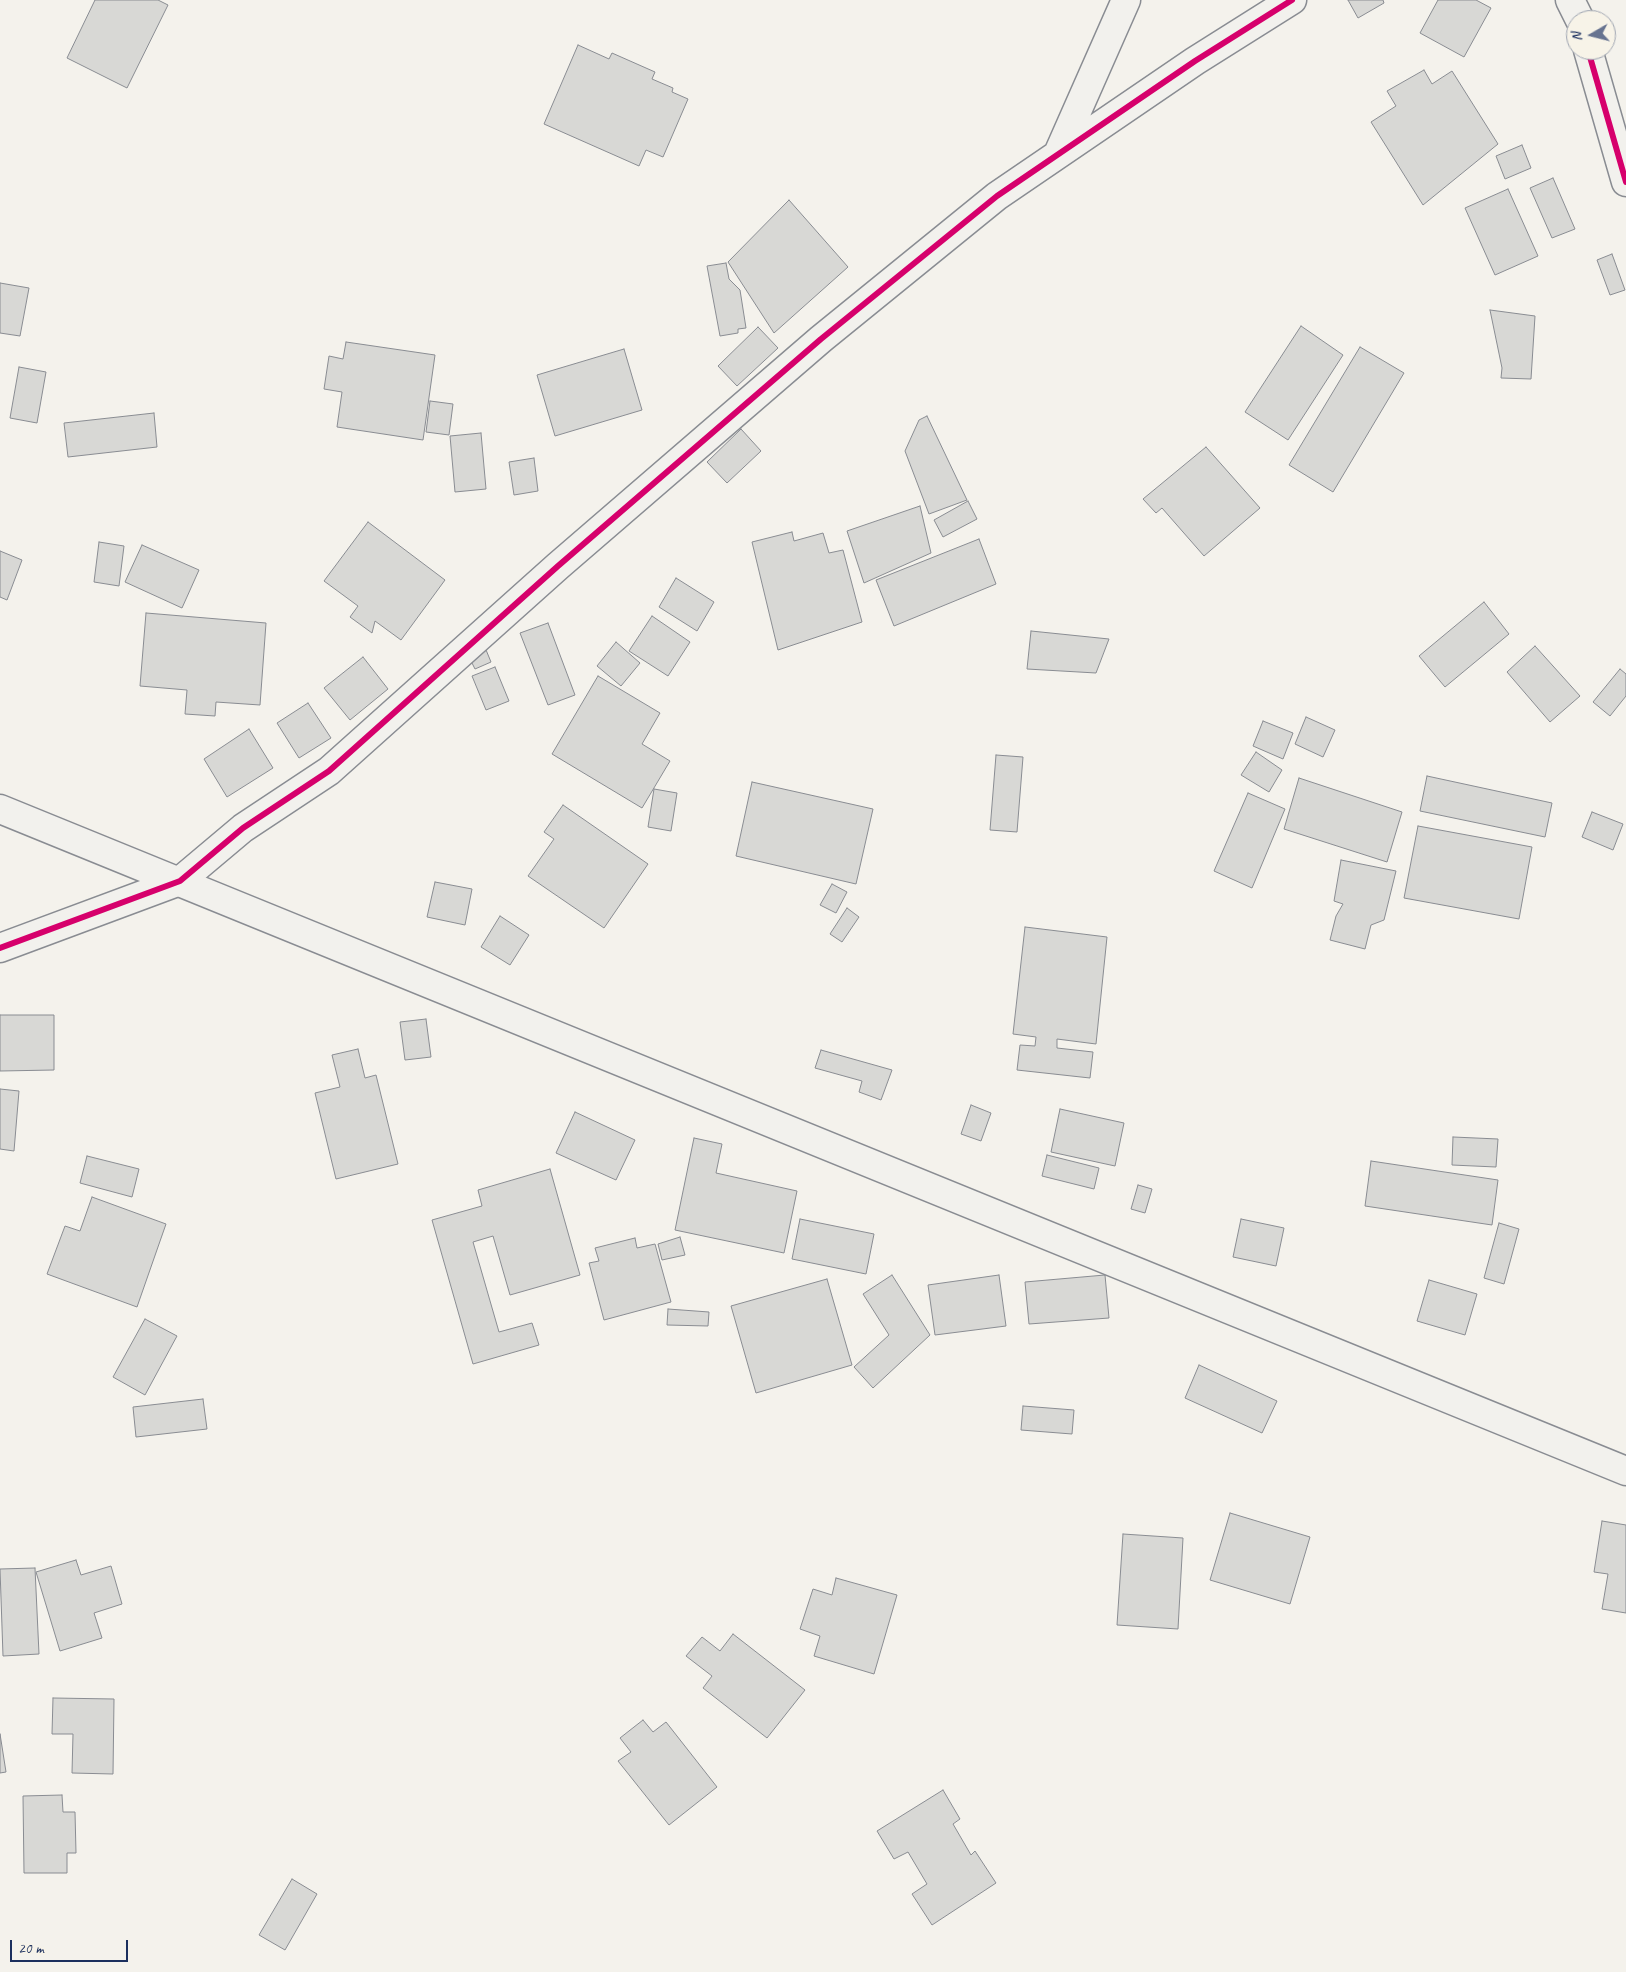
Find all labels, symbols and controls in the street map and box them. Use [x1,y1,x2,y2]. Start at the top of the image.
north arrow [1566,10,1616,60]
text: N [1568,32,1586,43]
scale bar [12,1930,130,1962]
text: 20 m [18,1939,44,1958]

